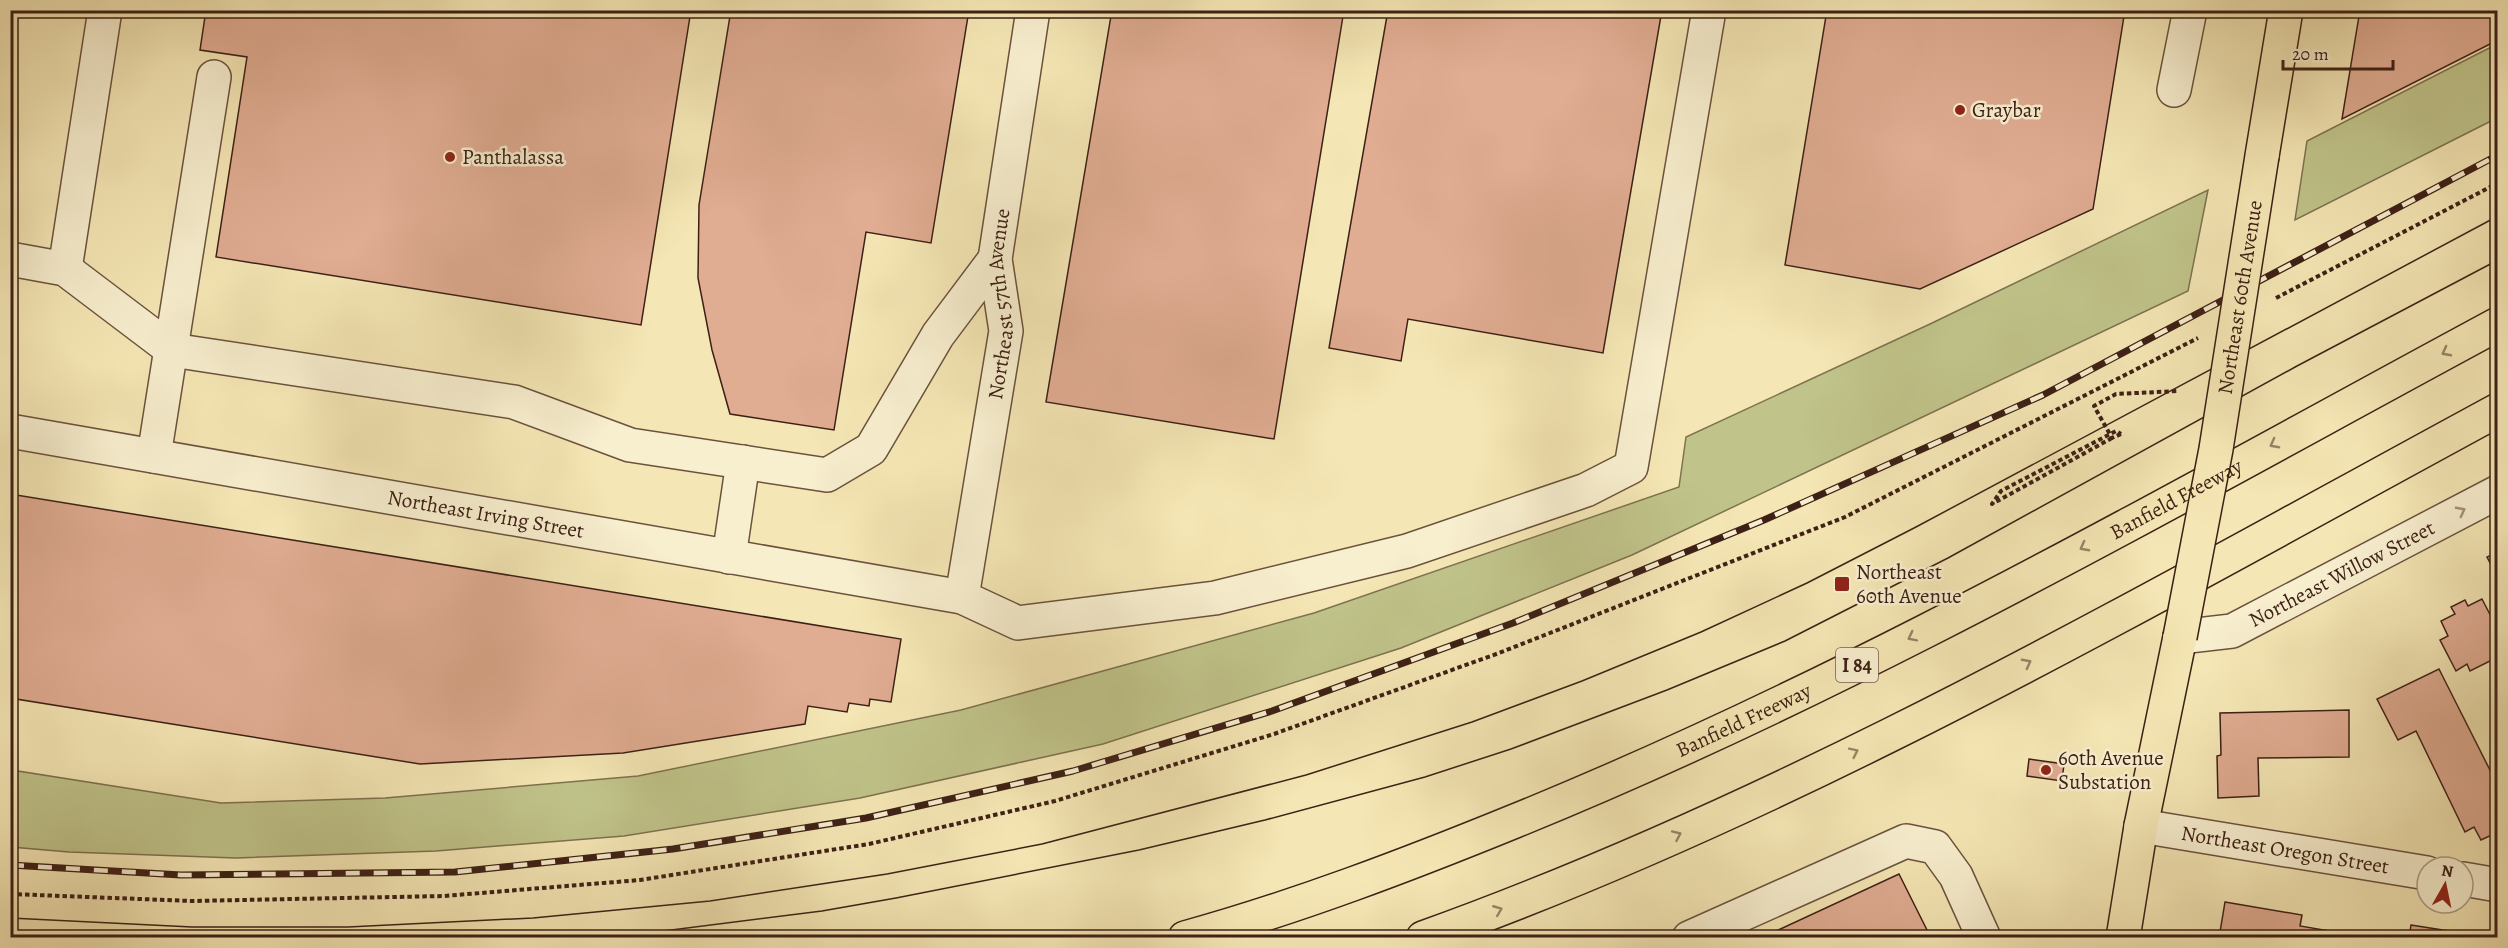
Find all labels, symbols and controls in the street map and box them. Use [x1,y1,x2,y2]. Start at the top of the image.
scale bar [2283,33,2392,71]
text: 20 m [2292,42,2329,66]
place label: Graybar [1972,96,2041,124]
marker: Graybar [1953,103,1967,117]
place label: Panthalassa [462,143,564,171]
marker: Panthalassa [443,150,457,164]
street label: Northeast 60th Avenue [2211,198,2269,396]
street label: Northeast 57th Avenue [981,206,1020,401]
one-way arrow [2442,345,2452,356]
one-way arrow [2270,437,2281,448]
street label: Banfield Freeway [2105,452,2248,546]
street label: Northeast Irving Street [385,483,586,545]
one-way arrow [2455,507,2465,518]
street label: Northeast Willow Street [2244,514,2439,634]
one-way arrow [2080,540,2091,551]
place label: Northeast 60th Avenue [1856,558,1962,610]
marker: Northeast 60th Avenue [1833,575,1851,593]
one-way arrow [1907,630,1918,642]
road number: I 84 [1836,648,1878,682]
one-way arrow [2021,659,2032,670]
street label: Banfield Freeway [1671,676,1816,764]
place label: 60th Avenue Substation [2058,744,2164,796]
one-way arrow [1847,747,1858,759]
marker: 60th Avenue Substation [2039,763,2053,777]
street label: Northeast Oregon Street [2179,819,2391,881]
one-way arrow [1671,830,1682,842]
north arrow [2415,855,2475,915]
text: N [2440,859,2455,883]
one-way arrow [1491,905,1502,917]

